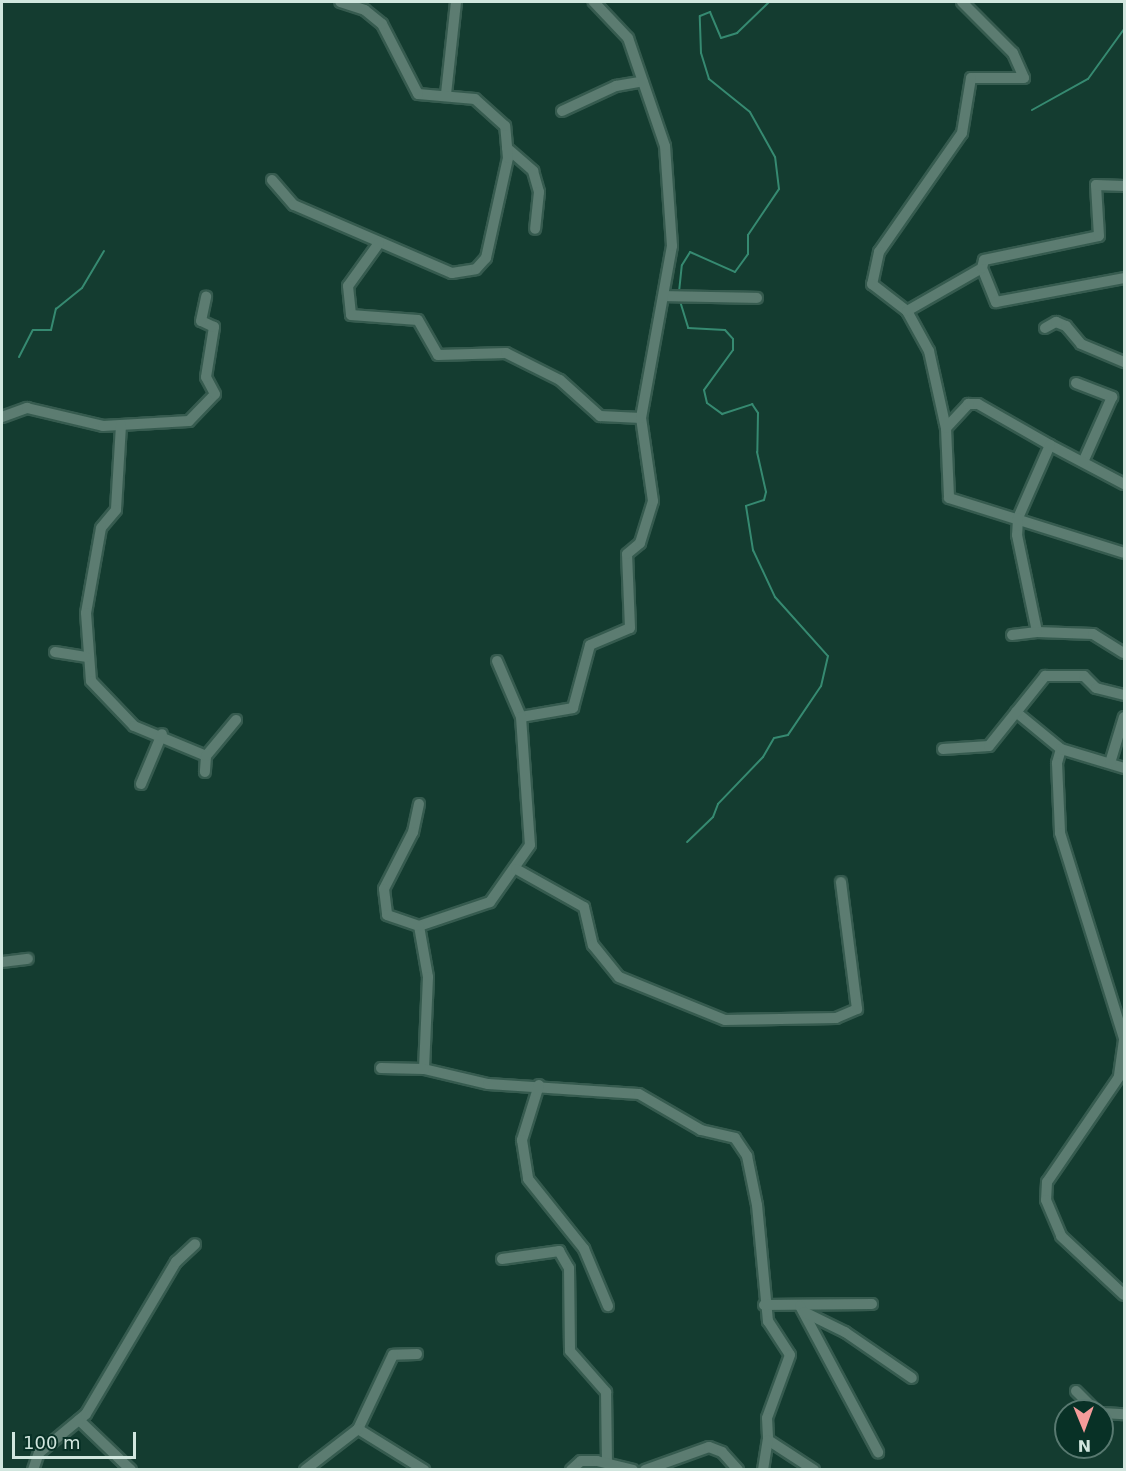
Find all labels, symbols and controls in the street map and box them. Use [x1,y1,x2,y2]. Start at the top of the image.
north arrow [1054,1399,1114,1459]
scale bar [15,1420,140,1458]
text: 100 m [23,1432,81,1453]
text: N [1077,1436,1091,1455]

